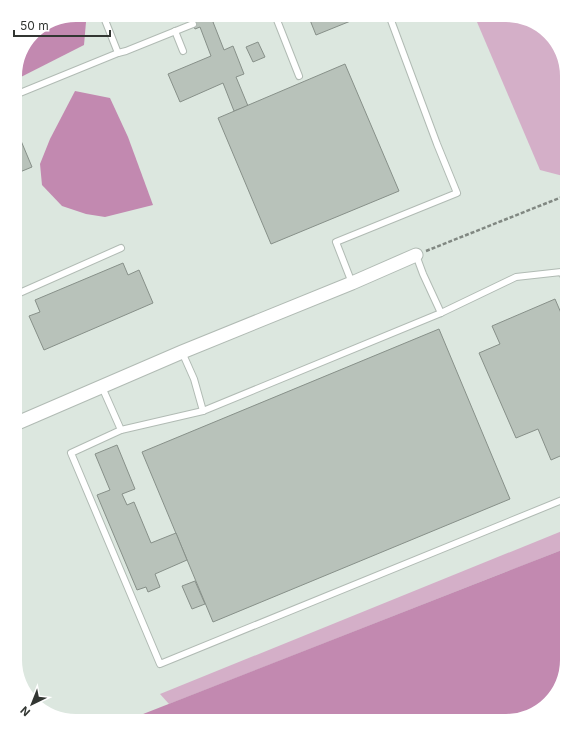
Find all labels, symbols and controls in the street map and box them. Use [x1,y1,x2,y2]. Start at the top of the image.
scale bar [14,12,110,38]
text: 50 m [20,18,49,33]
north arrow [12,684,52,724]
text: N [17,703,33,719]

